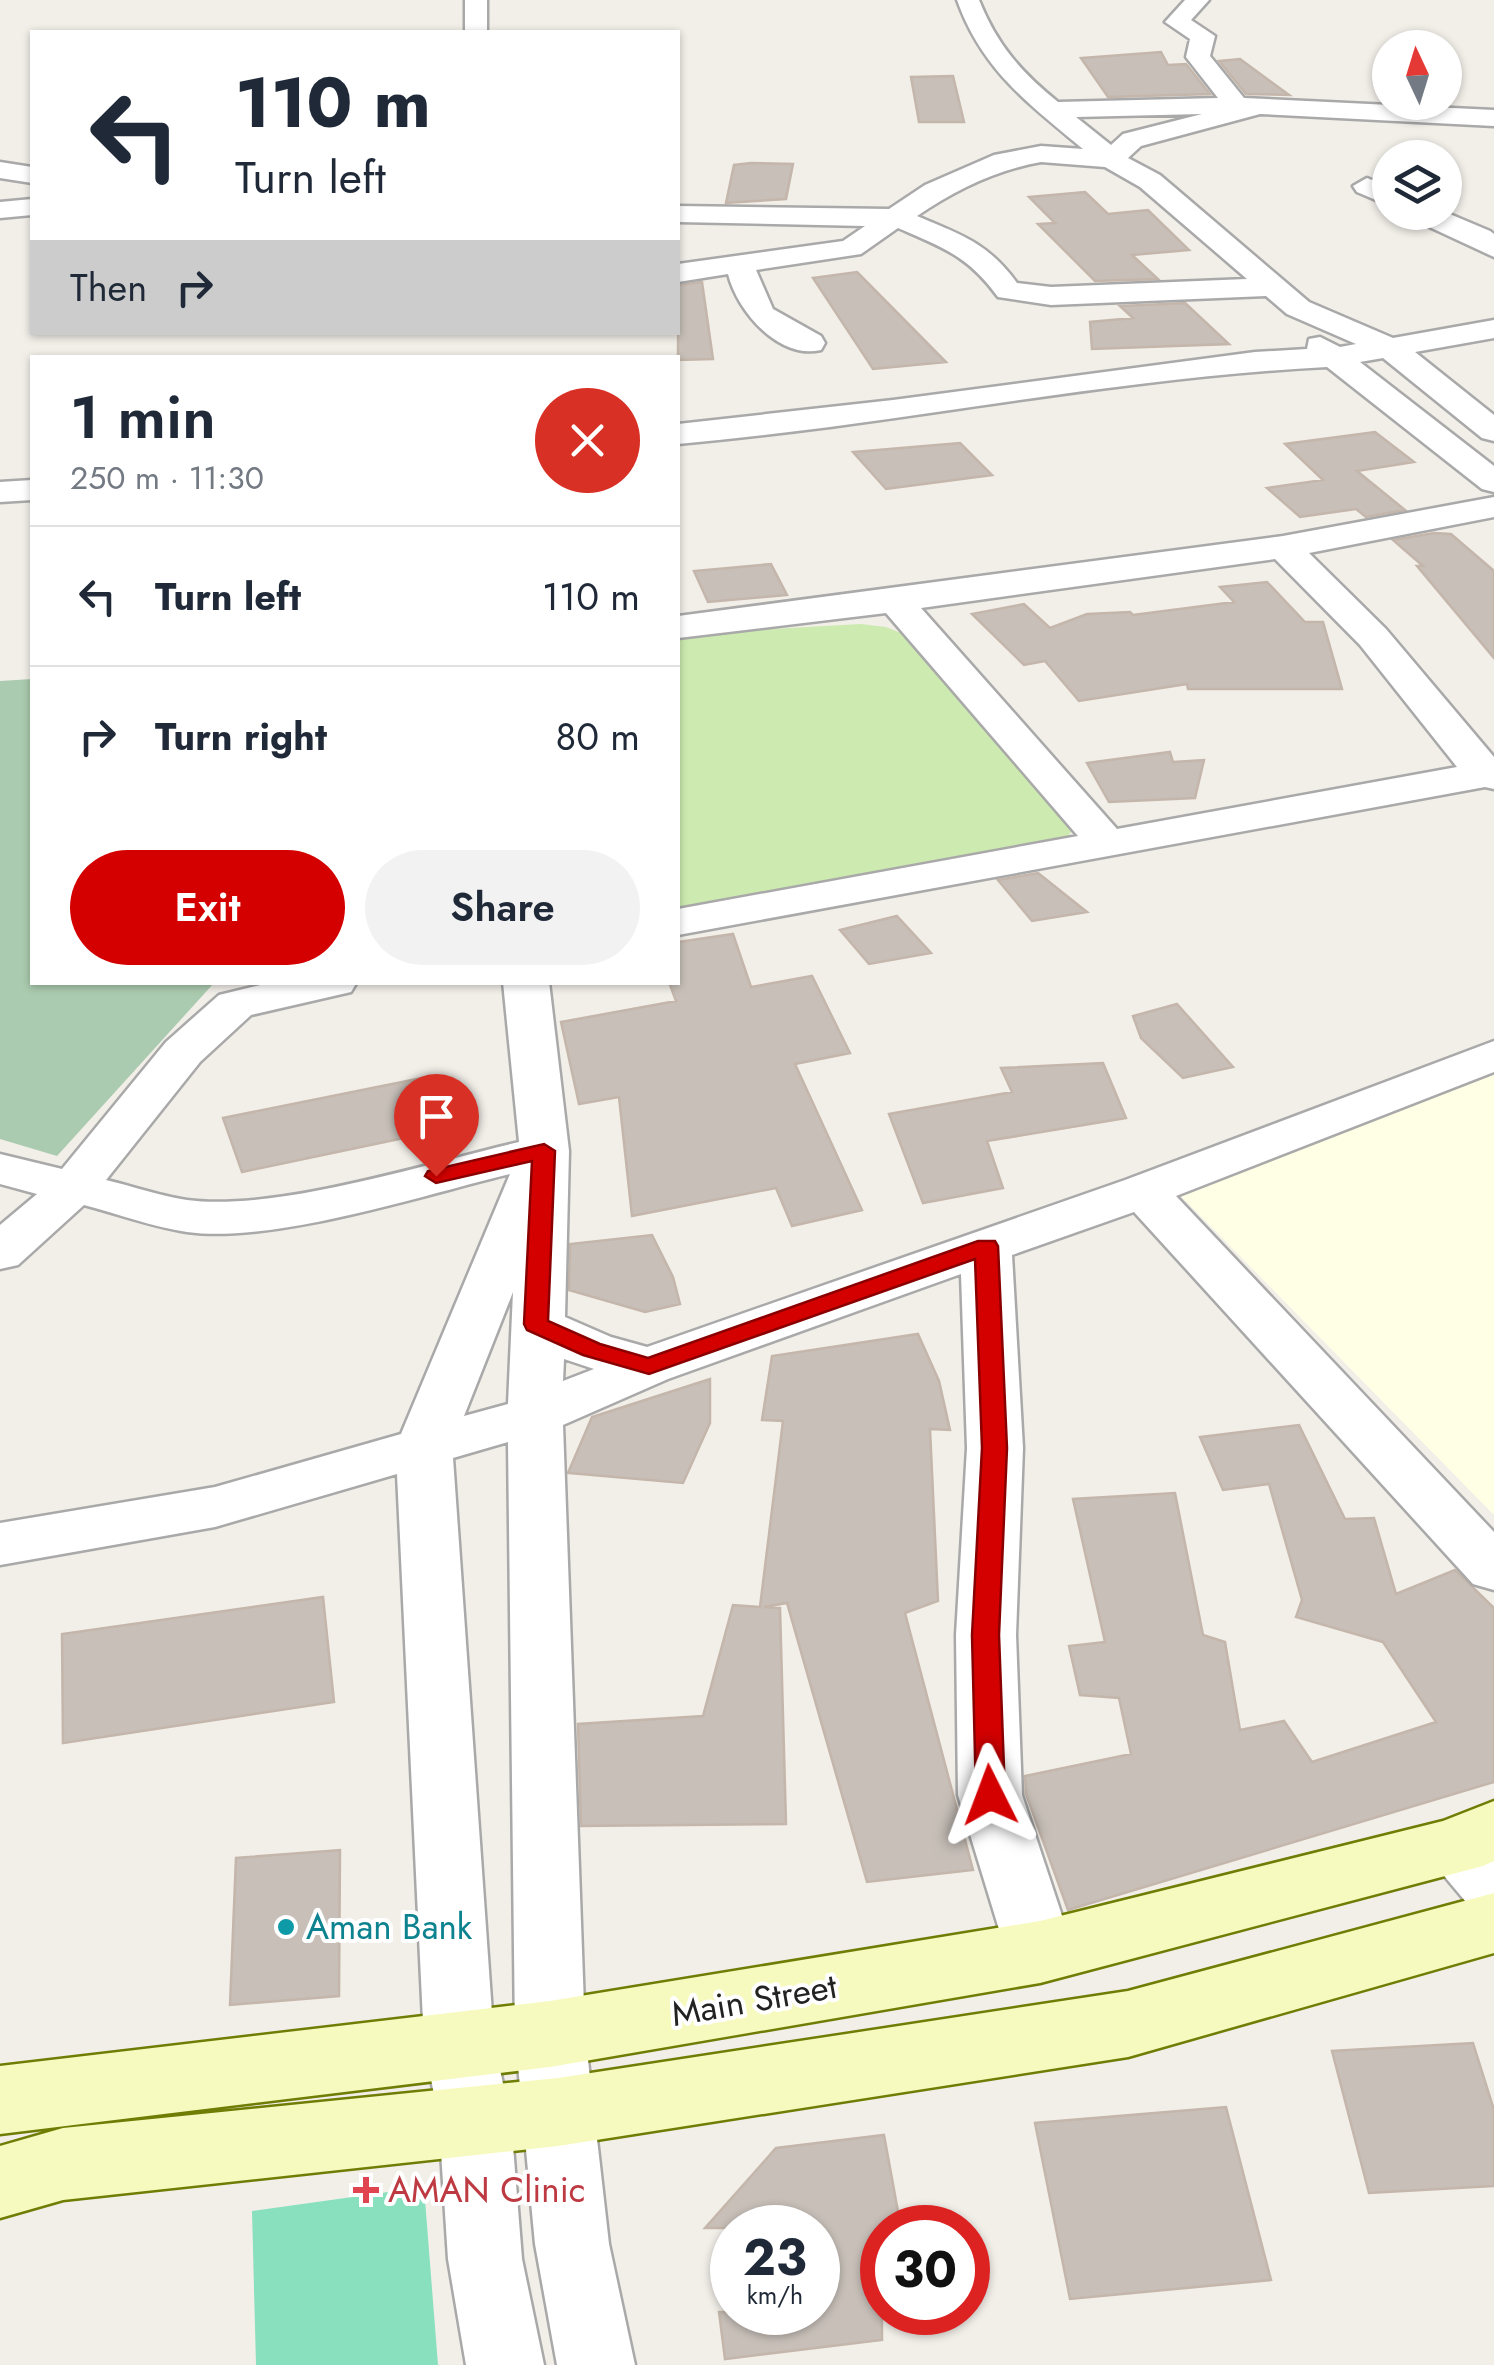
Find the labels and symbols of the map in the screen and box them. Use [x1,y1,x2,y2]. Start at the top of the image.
north arrow [1372,30,1462,120]
pin [394,1074,479,1177]
position arrow [938,1743,1042,1847]
place label: Aman Bank [306,1902,473,1952]
marker: Aman Bank [275,1916,297,1938]
street label: Main Street [668,1961,841,2039]
place label: AMAN Clinic [388,2165,586,2215]
marker: AMAN Clinic [353,2177,379,2203]
speed limit sign: 30 [860,2205,990,2335]

